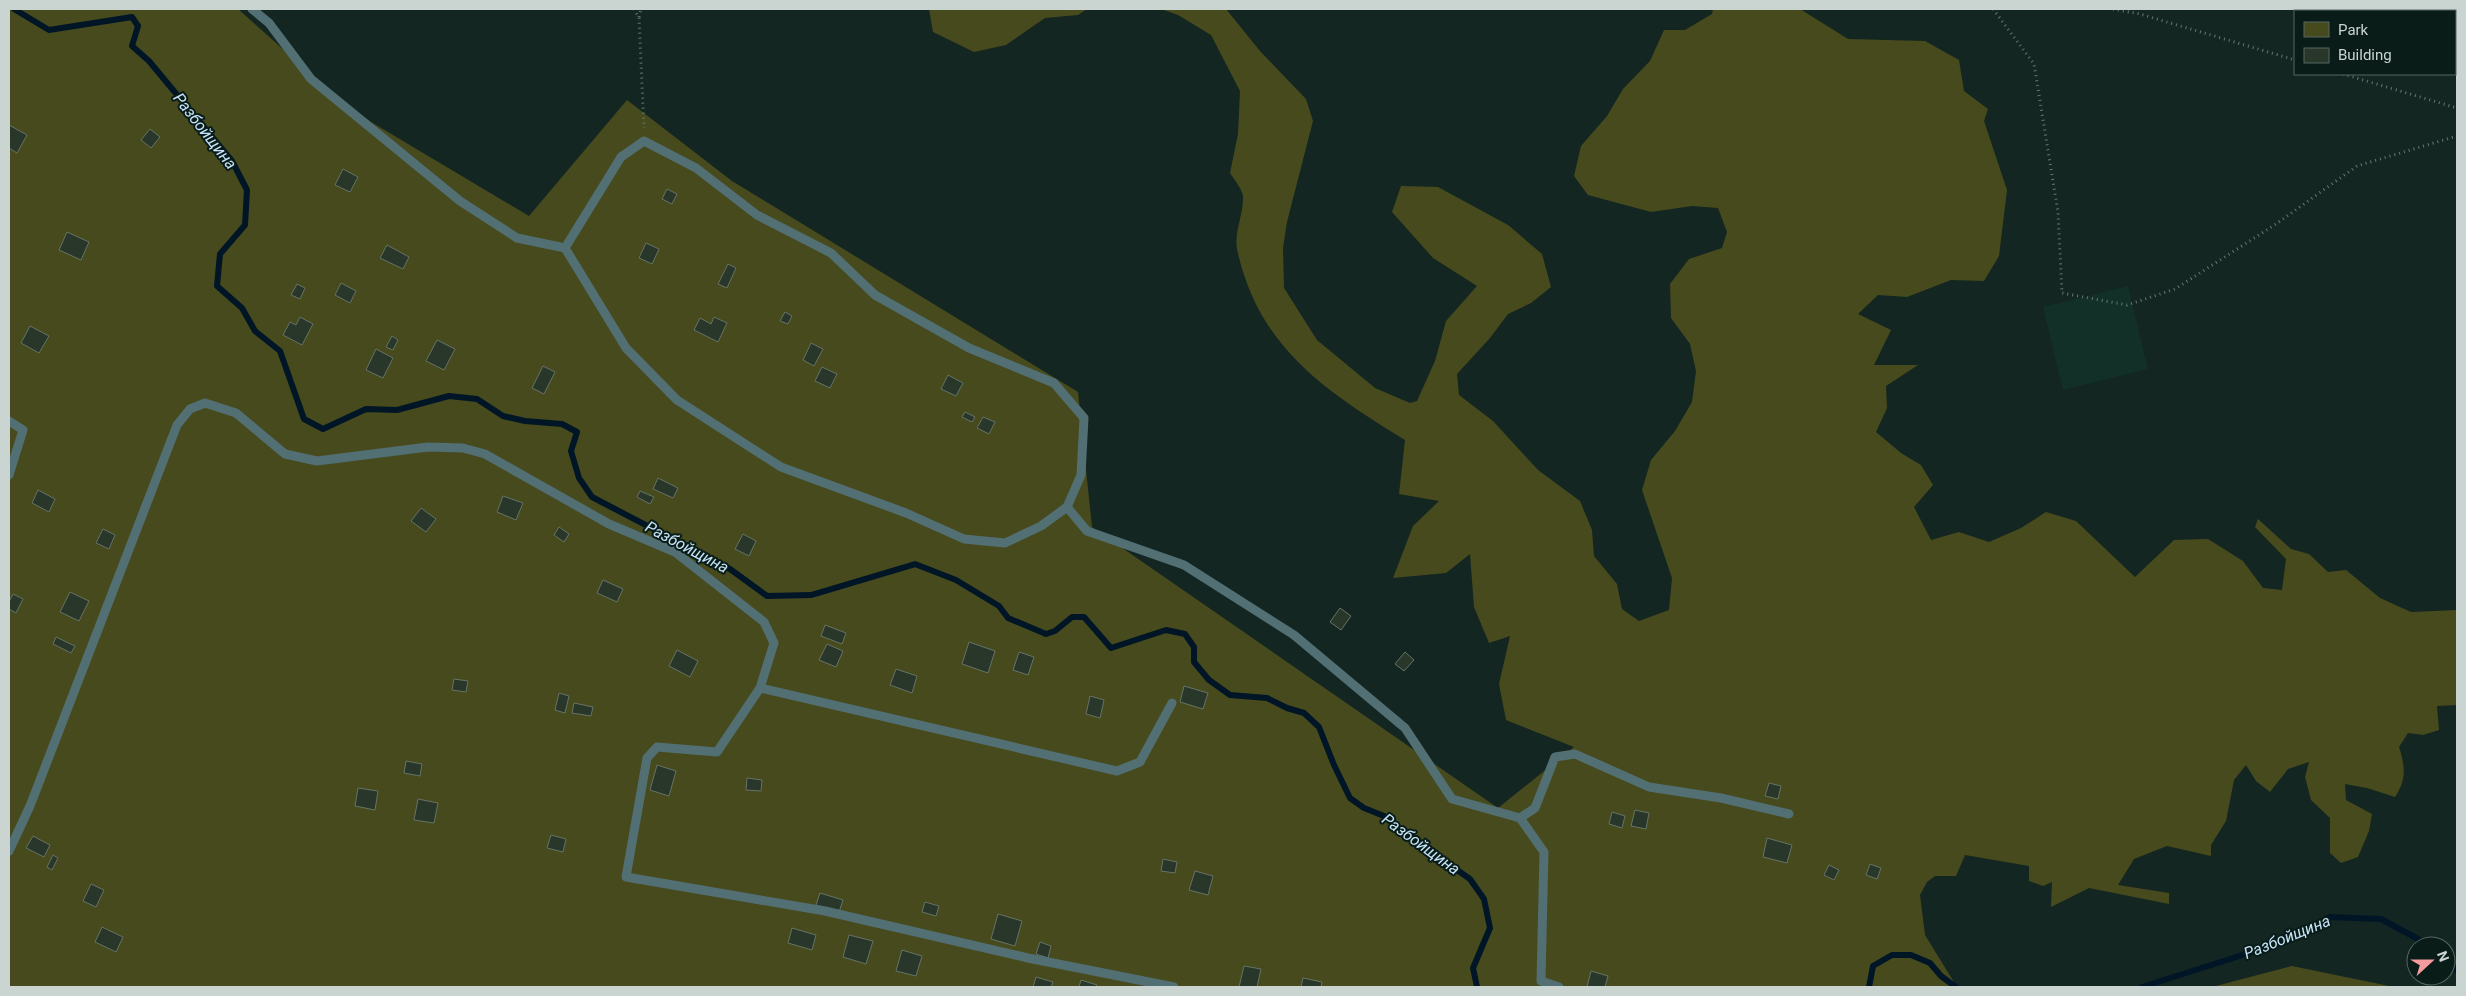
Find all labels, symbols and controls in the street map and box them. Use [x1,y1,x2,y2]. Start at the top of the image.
legend [2294,10,2456,75]
text: Park [2338,21,2369,39]
text: Building [2338,46,2392,64]
water label: Разбойщина [169,89,241,173]
water label: Разбойщина [642,517,732,577]
water label: Разбойщина [1378,809,1464,879]
water label: Разбойщина [2241,911,2333,963]
north arrow [2406,936,2456,986]
text: N [2434,949,2452,964]

